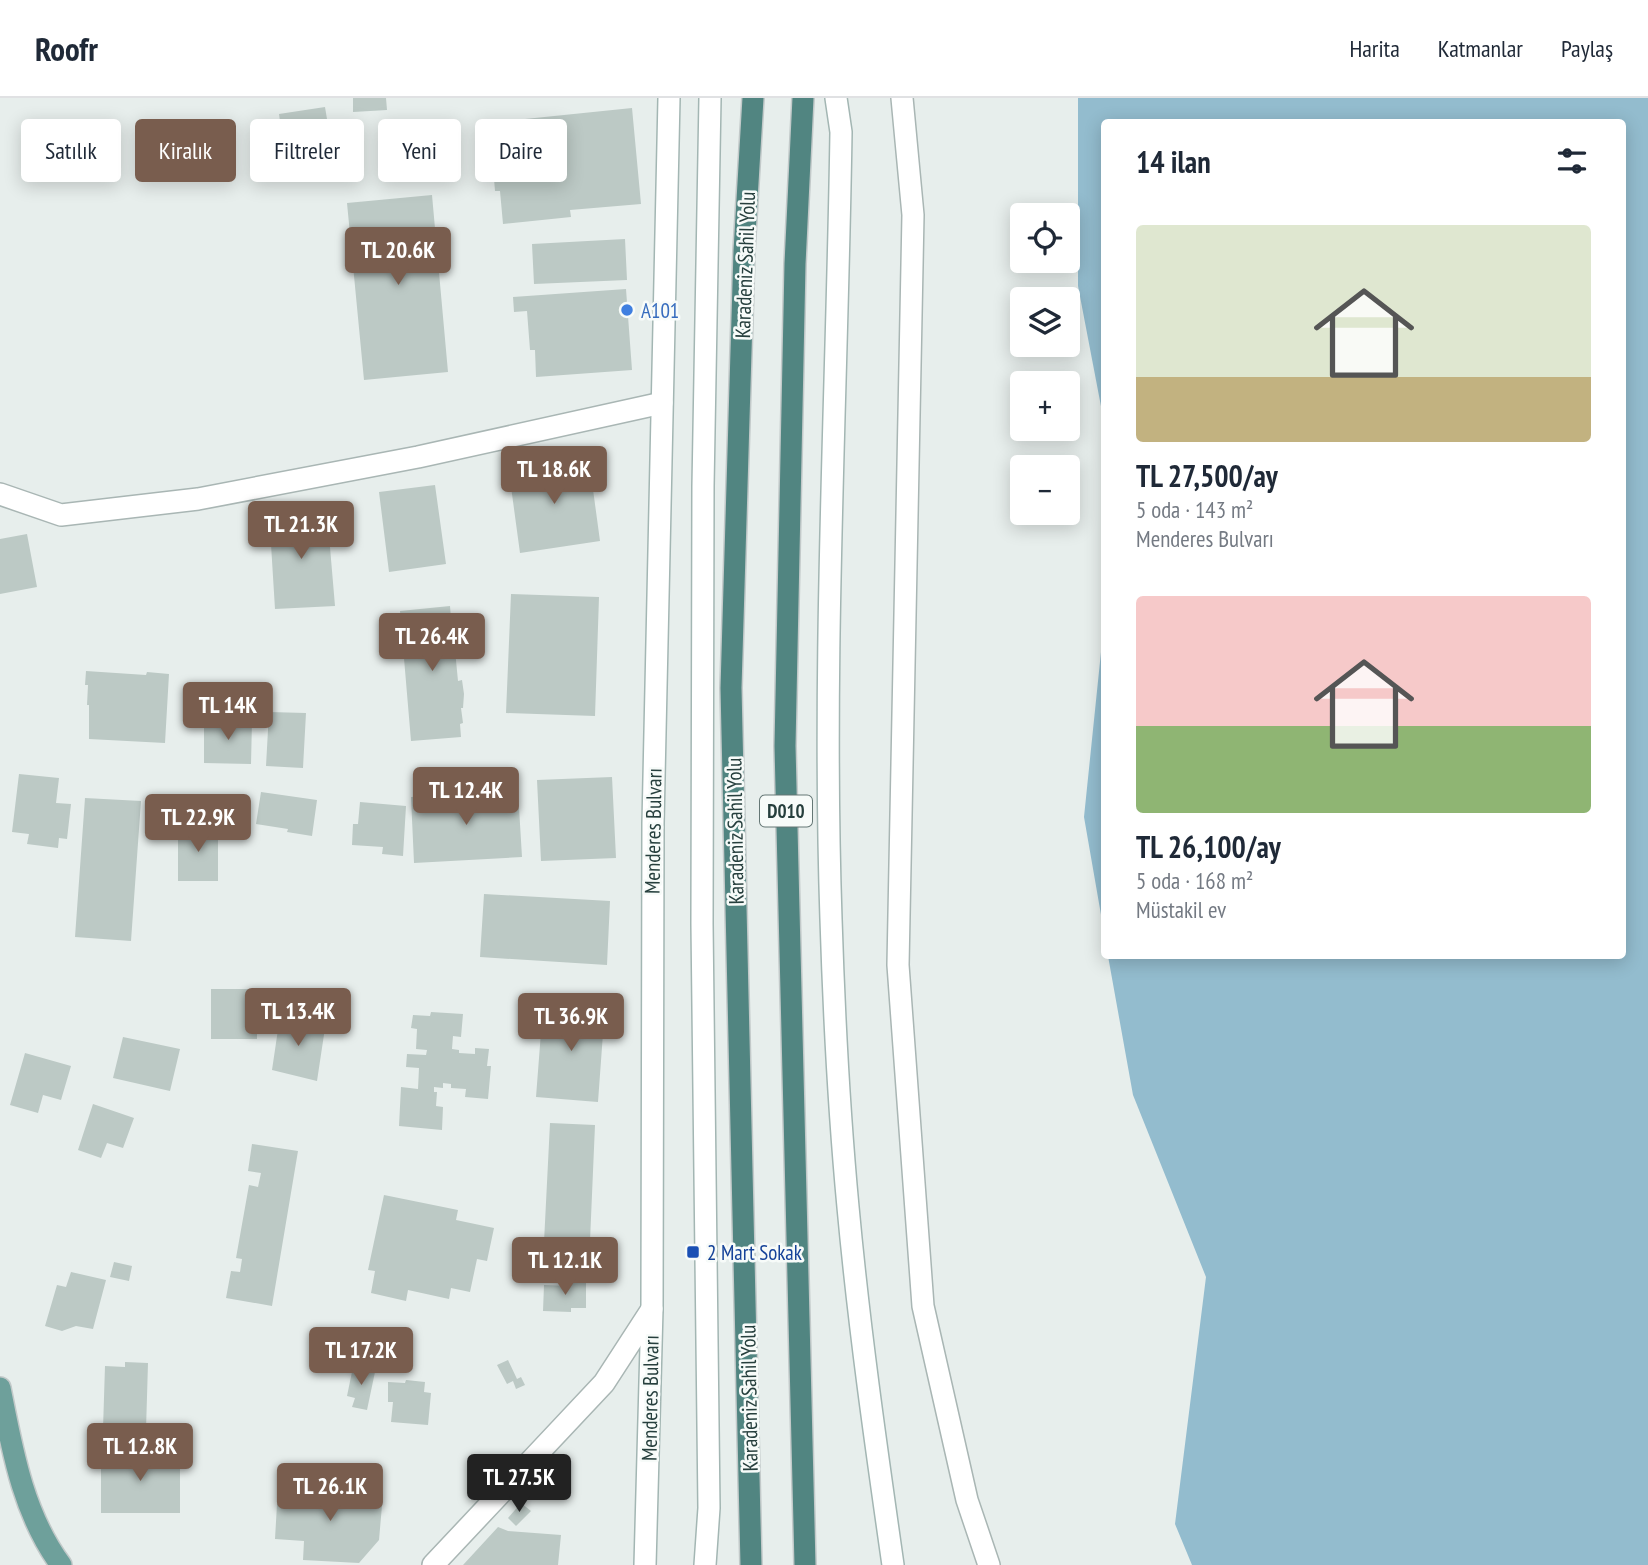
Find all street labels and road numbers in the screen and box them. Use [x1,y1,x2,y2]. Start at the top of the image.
street label: Karadeniz Sahil Yolu [729,191,761,339]
street label: Karadeniz Sahil Yolu [720,757,750,905]
street label: Menderes Bulvarı [638,768,668,894]
road number: D010 [760,796,812,826]
street label: Karadeniz Sahil Yolu [734,1324,764,1472]
street label: Menderes Bulvarı [635,1335,665,1461]

